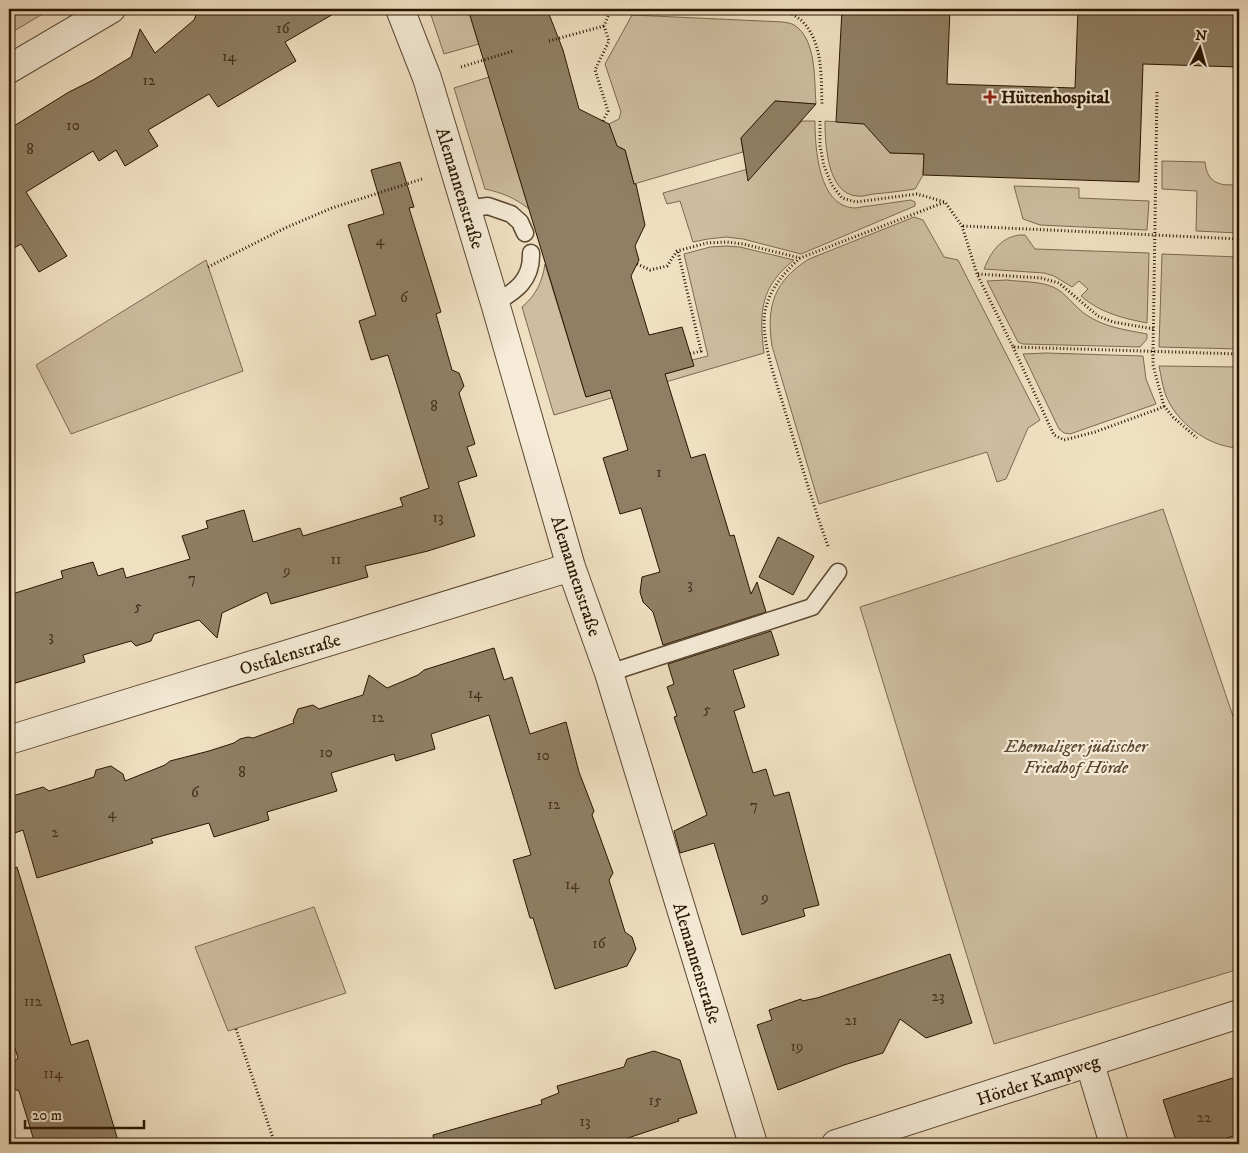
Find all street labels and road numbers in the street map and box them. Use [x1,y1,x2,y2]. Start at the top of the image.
street label: Alemannenstraße [430,125,488,252]
street label: Alemannenstraße [545,513,605,639]
street label: Ostfalenstraße [237,629,344,681]
street label: Alemannenstraße [667,900,725,1027]
street label: Hörder Kampweg [974,1051,1103,1111]

